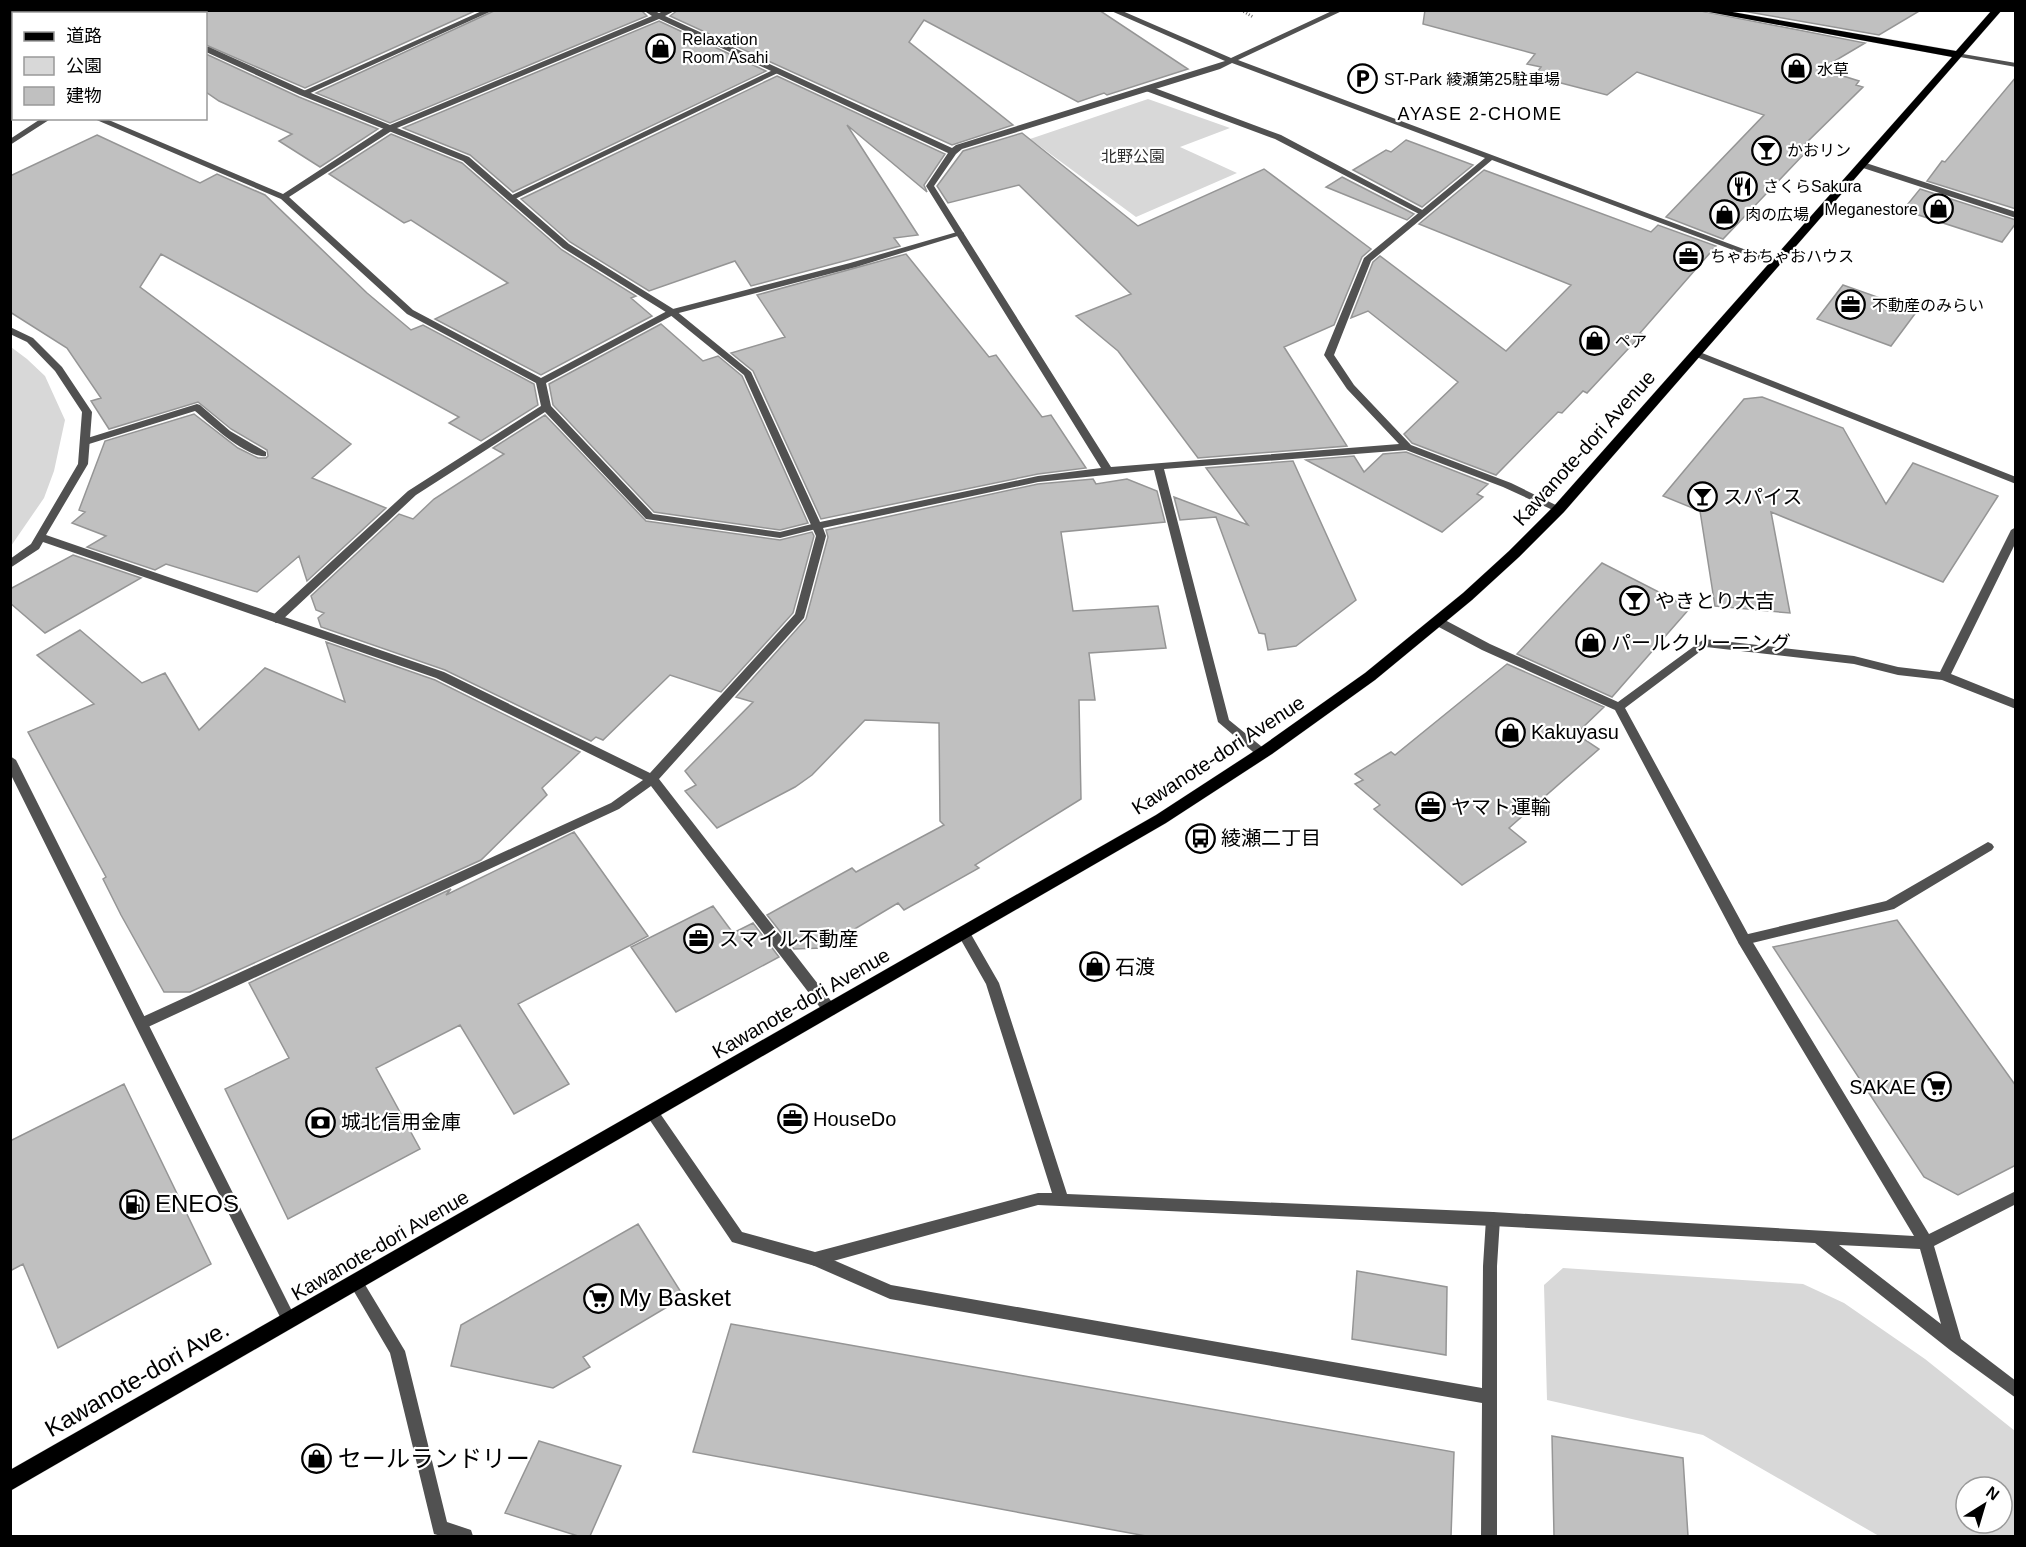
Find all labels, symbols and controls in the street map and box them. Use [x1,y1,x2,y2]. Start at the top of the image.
legend [12,12,207,120]
text: 道路 [66,26,102,46]
place label: Relaxation Room Asahi [682,31,768,66]
shop icon: Relaxation Room Asahi [645,32,677,64]
shop icon: 水草 [1780,53,1812,85]
text: 公園 [66,56,102,76]
place label: 水草 [1817,61,1849,78]
parking icon: ST-Park 綾瀬第25駐車場 [1347,63,1379,95]
place label: ST-Park 綾瀬第25駐車場 [1384,71,1560,88]
text: 建物 [66,86,102,106]
district label: AYASE 2-CHOME [1398,104,1562,124]
bar icon: かおリン [1750,134,1782,166]
place label: かおリン [1787,142,1851,159]
park label: 北野公園 [1101,148,1165,165]
restaurant icon: さくらSakura [1726,170,1758,202]
place label: さくらSakura [1763,178,1862,195]
shop icon: Meganestore [1923,193,1955,225]
shop icon: 肉の広場 [1708,198,1740,230]
place label: Meganestore [1825,201,1918,218]
place label: 肉の広場 [1745,206,1809,223]
office icon: ちゃおちゃおハウス [1673,240,1705,272]
place label: ちゃおちゃおハウス [1710,248,1854,265]
office icon: 不動産のみらい [1835,289,1867,321]
place label: 不動産のみらい [1872,297,1984,314]
shop icon: ペア [1578,325,1610,357]
place label: ペア [1615,333,1647,350]
street label: Kawanote-dori Avenue [1509,366,1659,530]
bar icon: スパイス [1686,481,1718,513]
place label: スパイス [1723,486,1802,508]
bar icon: やきとり大吉 [1618,585,1650,617]
place label: やきとり大吉 [1655,590,1775,612]
shop icon: パールクリーニング [1574,627,1606,659]
place label: パールクリーニング [1611,632,1791,654]
street label: Kawanote-dori Avenue [1128,691,1308,819]
shop icon: Kakuyasu [1494,716,1526,748]
place label: Kakuyasu [1531,721,1619,743]
office icon: ヤマト運輸 [1414,791,1446,823]
place label: ヤマト運輸 [1451,796,1551,818]
bus stop icon: 綾瀬二丁目 [1184,822,1216,854]
place label: 綾瀬二丁目 [1221,827,1321,849]
office icon: スマイル不動産 [682,923,714,955]
place label: スマイル不動産 [719,928,858,950]
street label: Kawanote-dori Avenue [709,943,893,1063]
shop icon: 石渡 [1078,951,1110,983]
place label: 石渡 [1115,956,1155,978]
supermarket icon: SAKAE [1921,1071,1953,1103]
place label: SAKAE [1849,1076,1916,1098]
office icon: HouseDo [776,1103,808,1135]
bank icon: 城北信用金庫 [304,1106,336,1138]
place label: HouseDo [813,1108,896,1130]
place label: 城北信用金庫 [341,1111,461,1133]
street label: Kawanote-dori Avenue [288,1185,472,1305]
fuel station icon: ENEOS [118,1188,150,1220]
place label: ENEOS [155,1190,239,1217]
supermarket icon: My Basket [582,1282,614,1314]
place label: My Basket [619,1284,731,1311]
street label: Kawanote-dori Ave. [40,1315,233,1442]
shop icon: セールランドリー [301,1443,333,1475]
place label: セールランドリー [338,1445,530,1472]
north arrow [1954,1475,2014,1535]
text: N [1983,1483,2002,1504]

